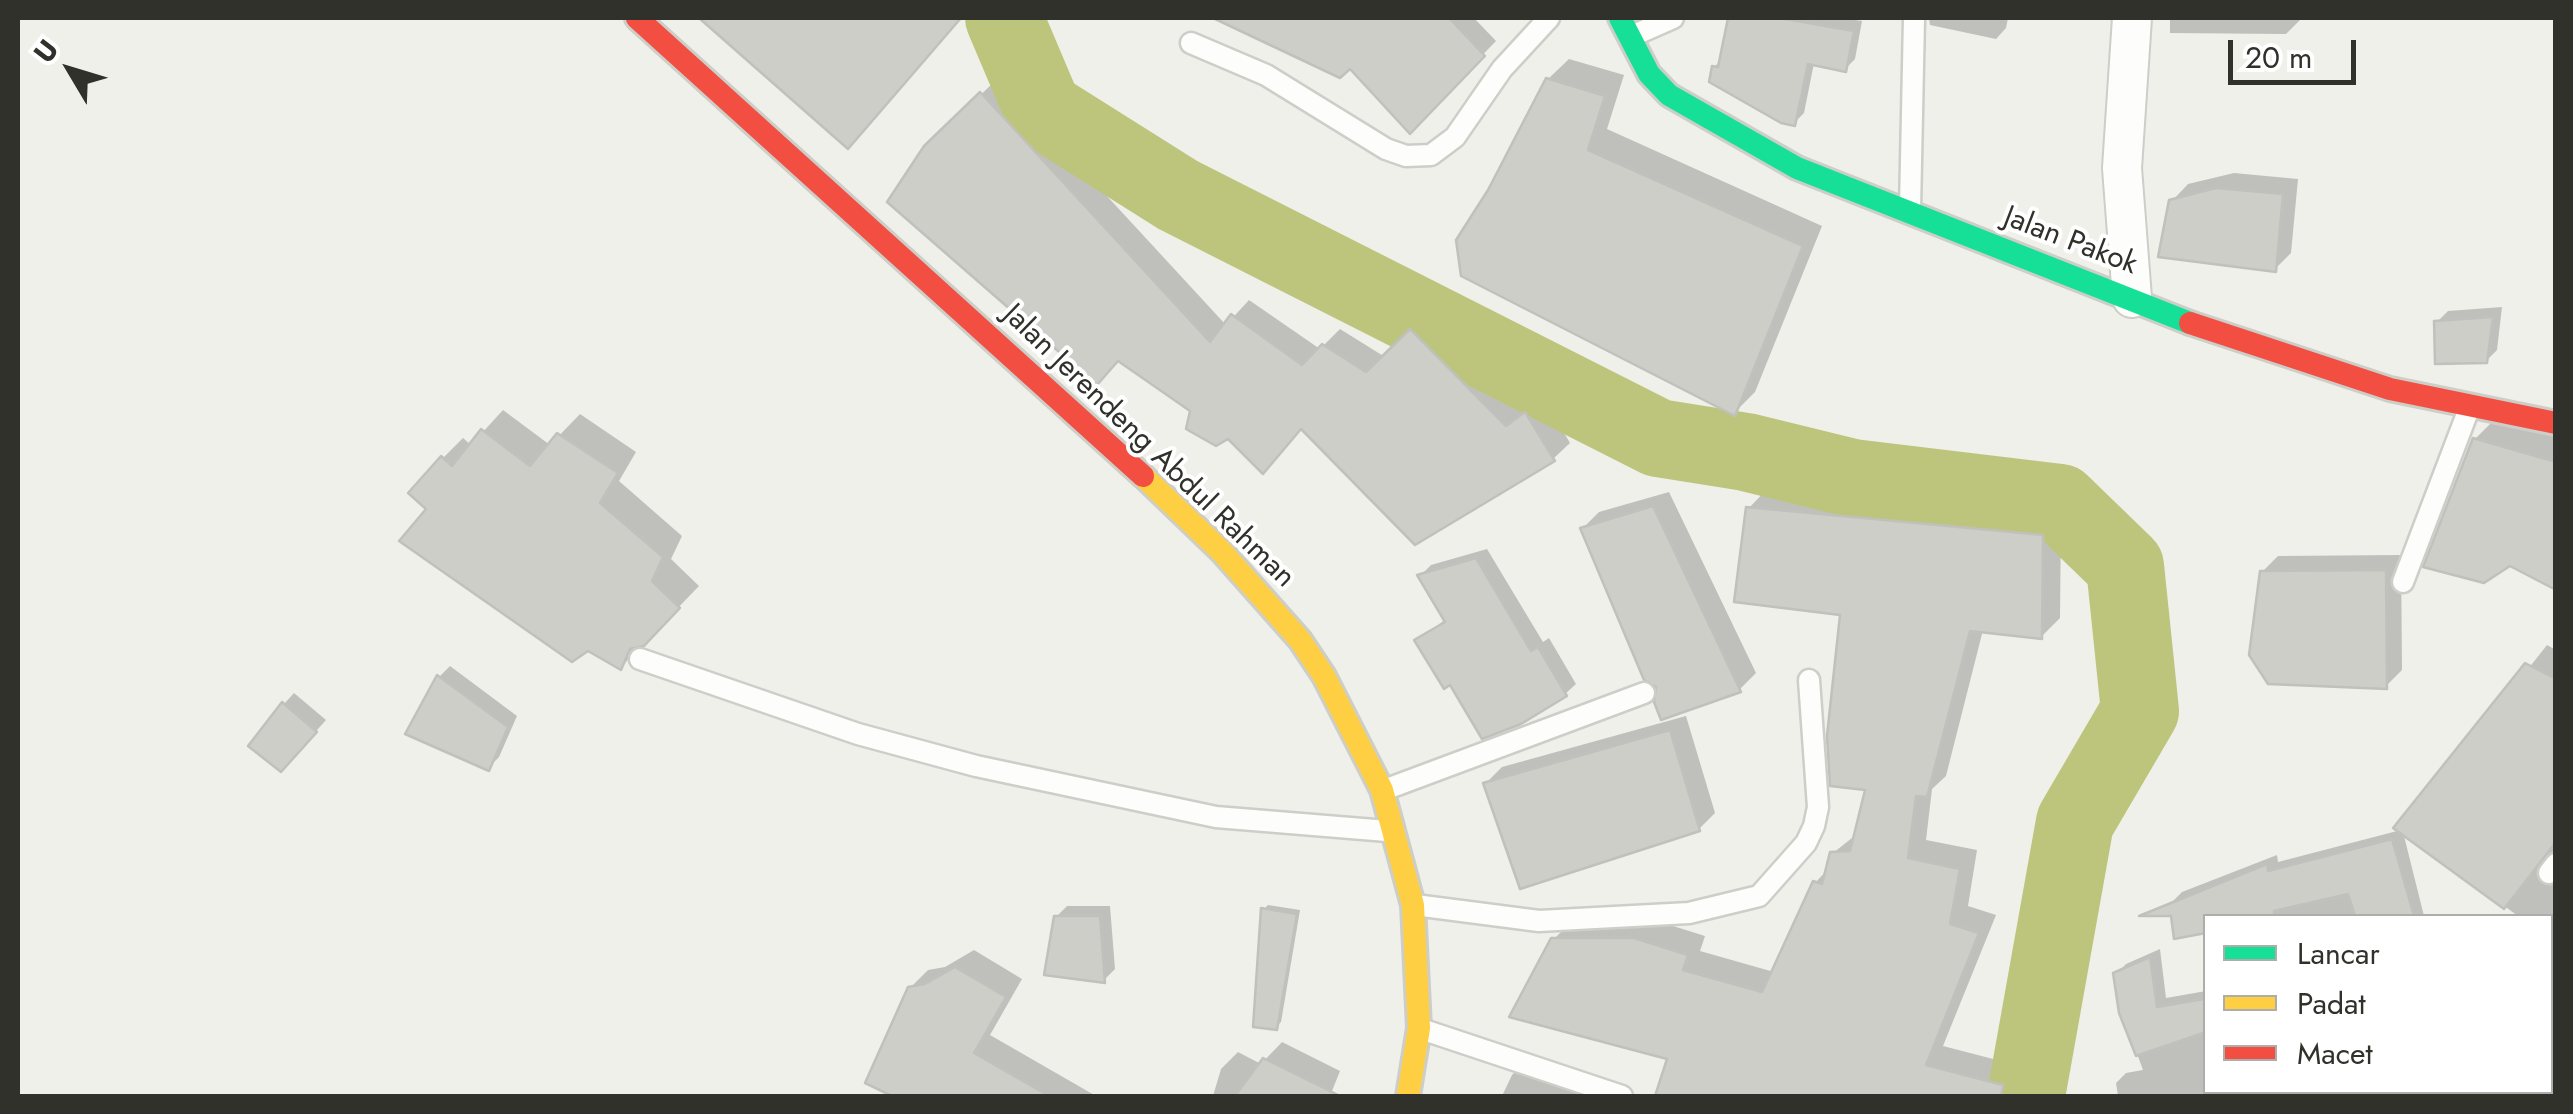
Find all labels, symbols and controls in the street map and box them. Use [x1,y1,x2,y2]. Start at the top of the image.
north arrow [20,20,120,120]
scale bar [2233,20,2360,82]
text: U [24,31,68,72]
text: 20 m [2245,36,2312,79]
street label: Jalan Pakok [1998,200,2142,284]
street label: Jalan Jerendeng Abdul Rahman [995,298,1301,596]
legend [2203,914,2553,1094]
text: Lancar [2297,932,2380,975]
text: Padat [2297,982,2366,1025]
text: Macet [2297,1032,2373,1075]

